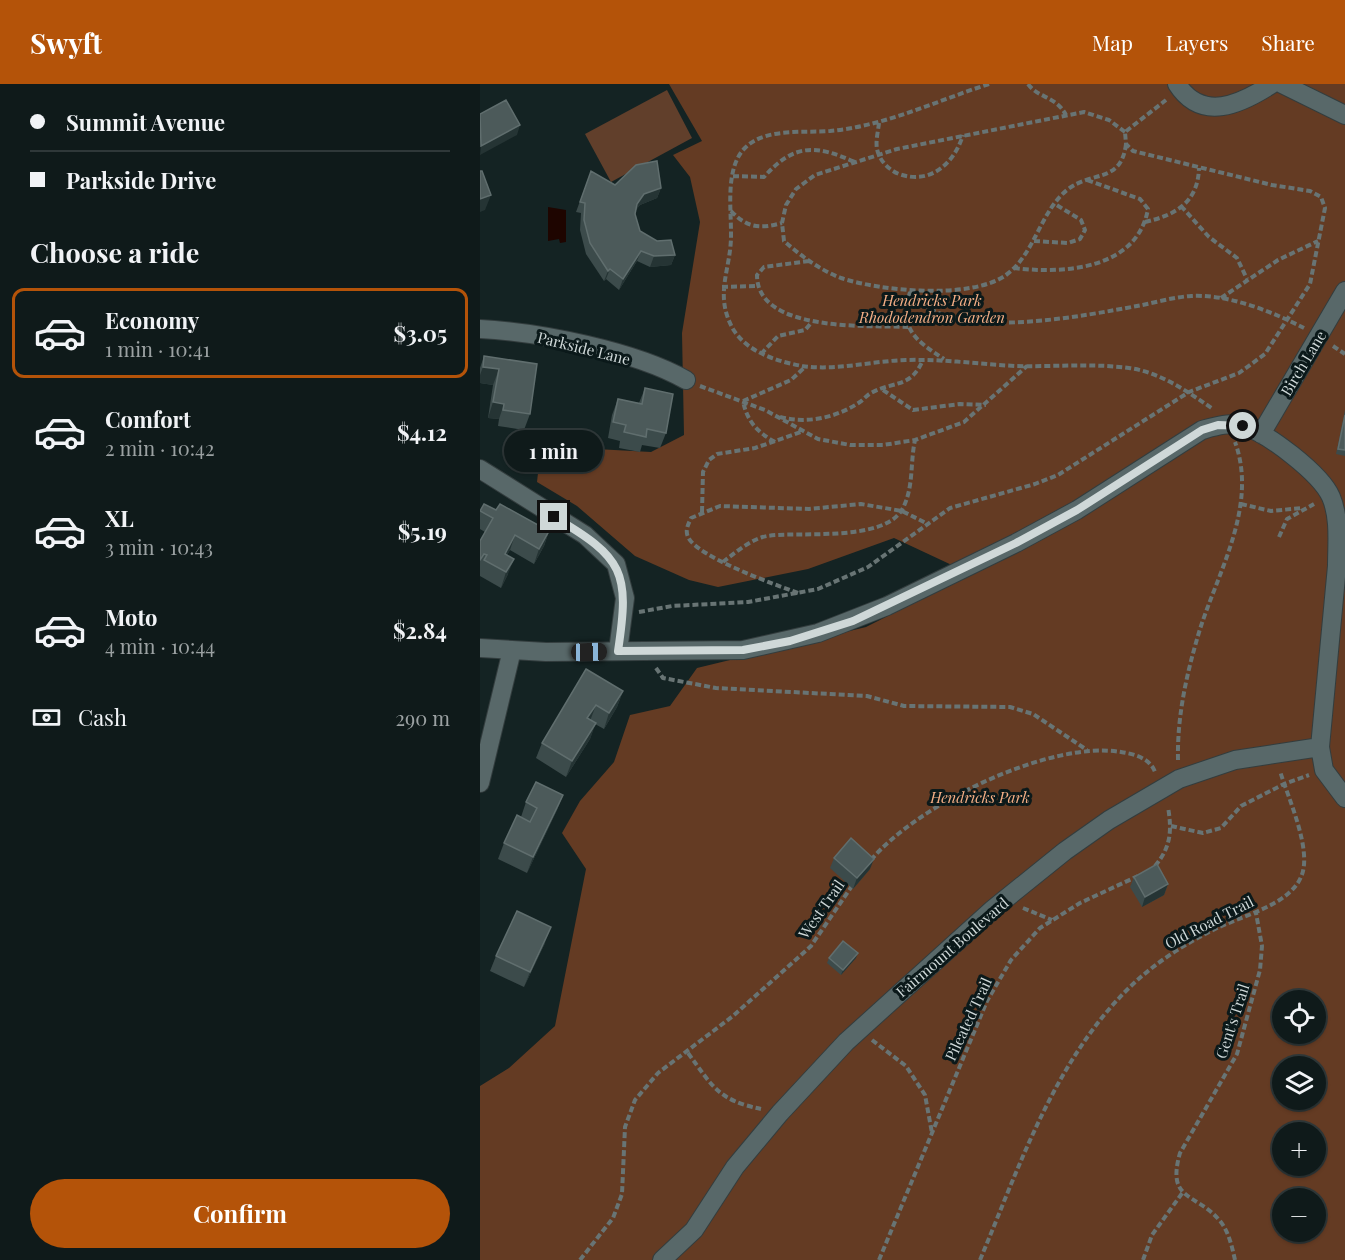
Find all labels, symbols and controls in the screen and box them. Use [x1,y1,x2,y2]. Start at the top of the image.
text: Swyft [30,24,102,61]
text: Map [1092,28,1133,56]
text: Layers [1166,28,1228,56]
text: Share [1261,28,1315,56]
text: Summit Avenue [66,107,225,137]
text: Parkside Drive [66,165,216,195]
text: Choose a ride [30,234,199,270]
park label: Hendricks Park Rhododendron Garden [858,290,1005,327]
text: Economy [105,305,199,335]
icon: car [33,306,87,360]
text: $3.05 [393,318,447,348]
street label: Parkside Lane [536,327,632,369]
street label: Birch Lane [1276,327,1330,399]
text: 1 min · 10:41 [105,335,210,362]
text: Comfort [105,404,191,434]
icon: car [33,405,87,459]
route start [1229,412,1256,439]
text: $4.12 [397,417,447,447]
callout: 1 min [505,430,604,472]
text: 2 min · 10:42 [105,434,215,461]
text: 1 min [529,437,578,464]
text: XL [105,503,134,533]
route end [540,503,567,530]
icon: car [33,504,87,558]
text: $5.19 [398,516,447,546]
text: 3 min · 10:43 [105,533,213,560]
text: Moto [105,602,158,632]
icon: car [33,603,87,657]
text: $2.84 [393,615,447,645]
text: 4 min · 10:44 [105,632,215,659]
car [571,643,607,661]
icon: cash [30,701,63,734]
text: Cash [78,702,127,732]
text: 290 m [396,704,450,731]
park label: Hendricks Park [929,787,1030,807]
street label: West Trail [793,876,849,943]
street label: Old Road Trail [1161,891,1257,953]
street label: Fairmount Boulevard [892,892,1013,1001]
street label: Pileated Trail [940,974,996,1064]
street label: Gent's Trail [1211,981,1253,1061]
map controls [1272,990,1326,1242]
button: locate [1272,990,1326,1044]
button: layers [1272,1056,1326,1110]
button: + [1272,1122,1326,1176]
button: Confirm [30,1179,450,1248]
button: − [1272,1188,1326,1242]

